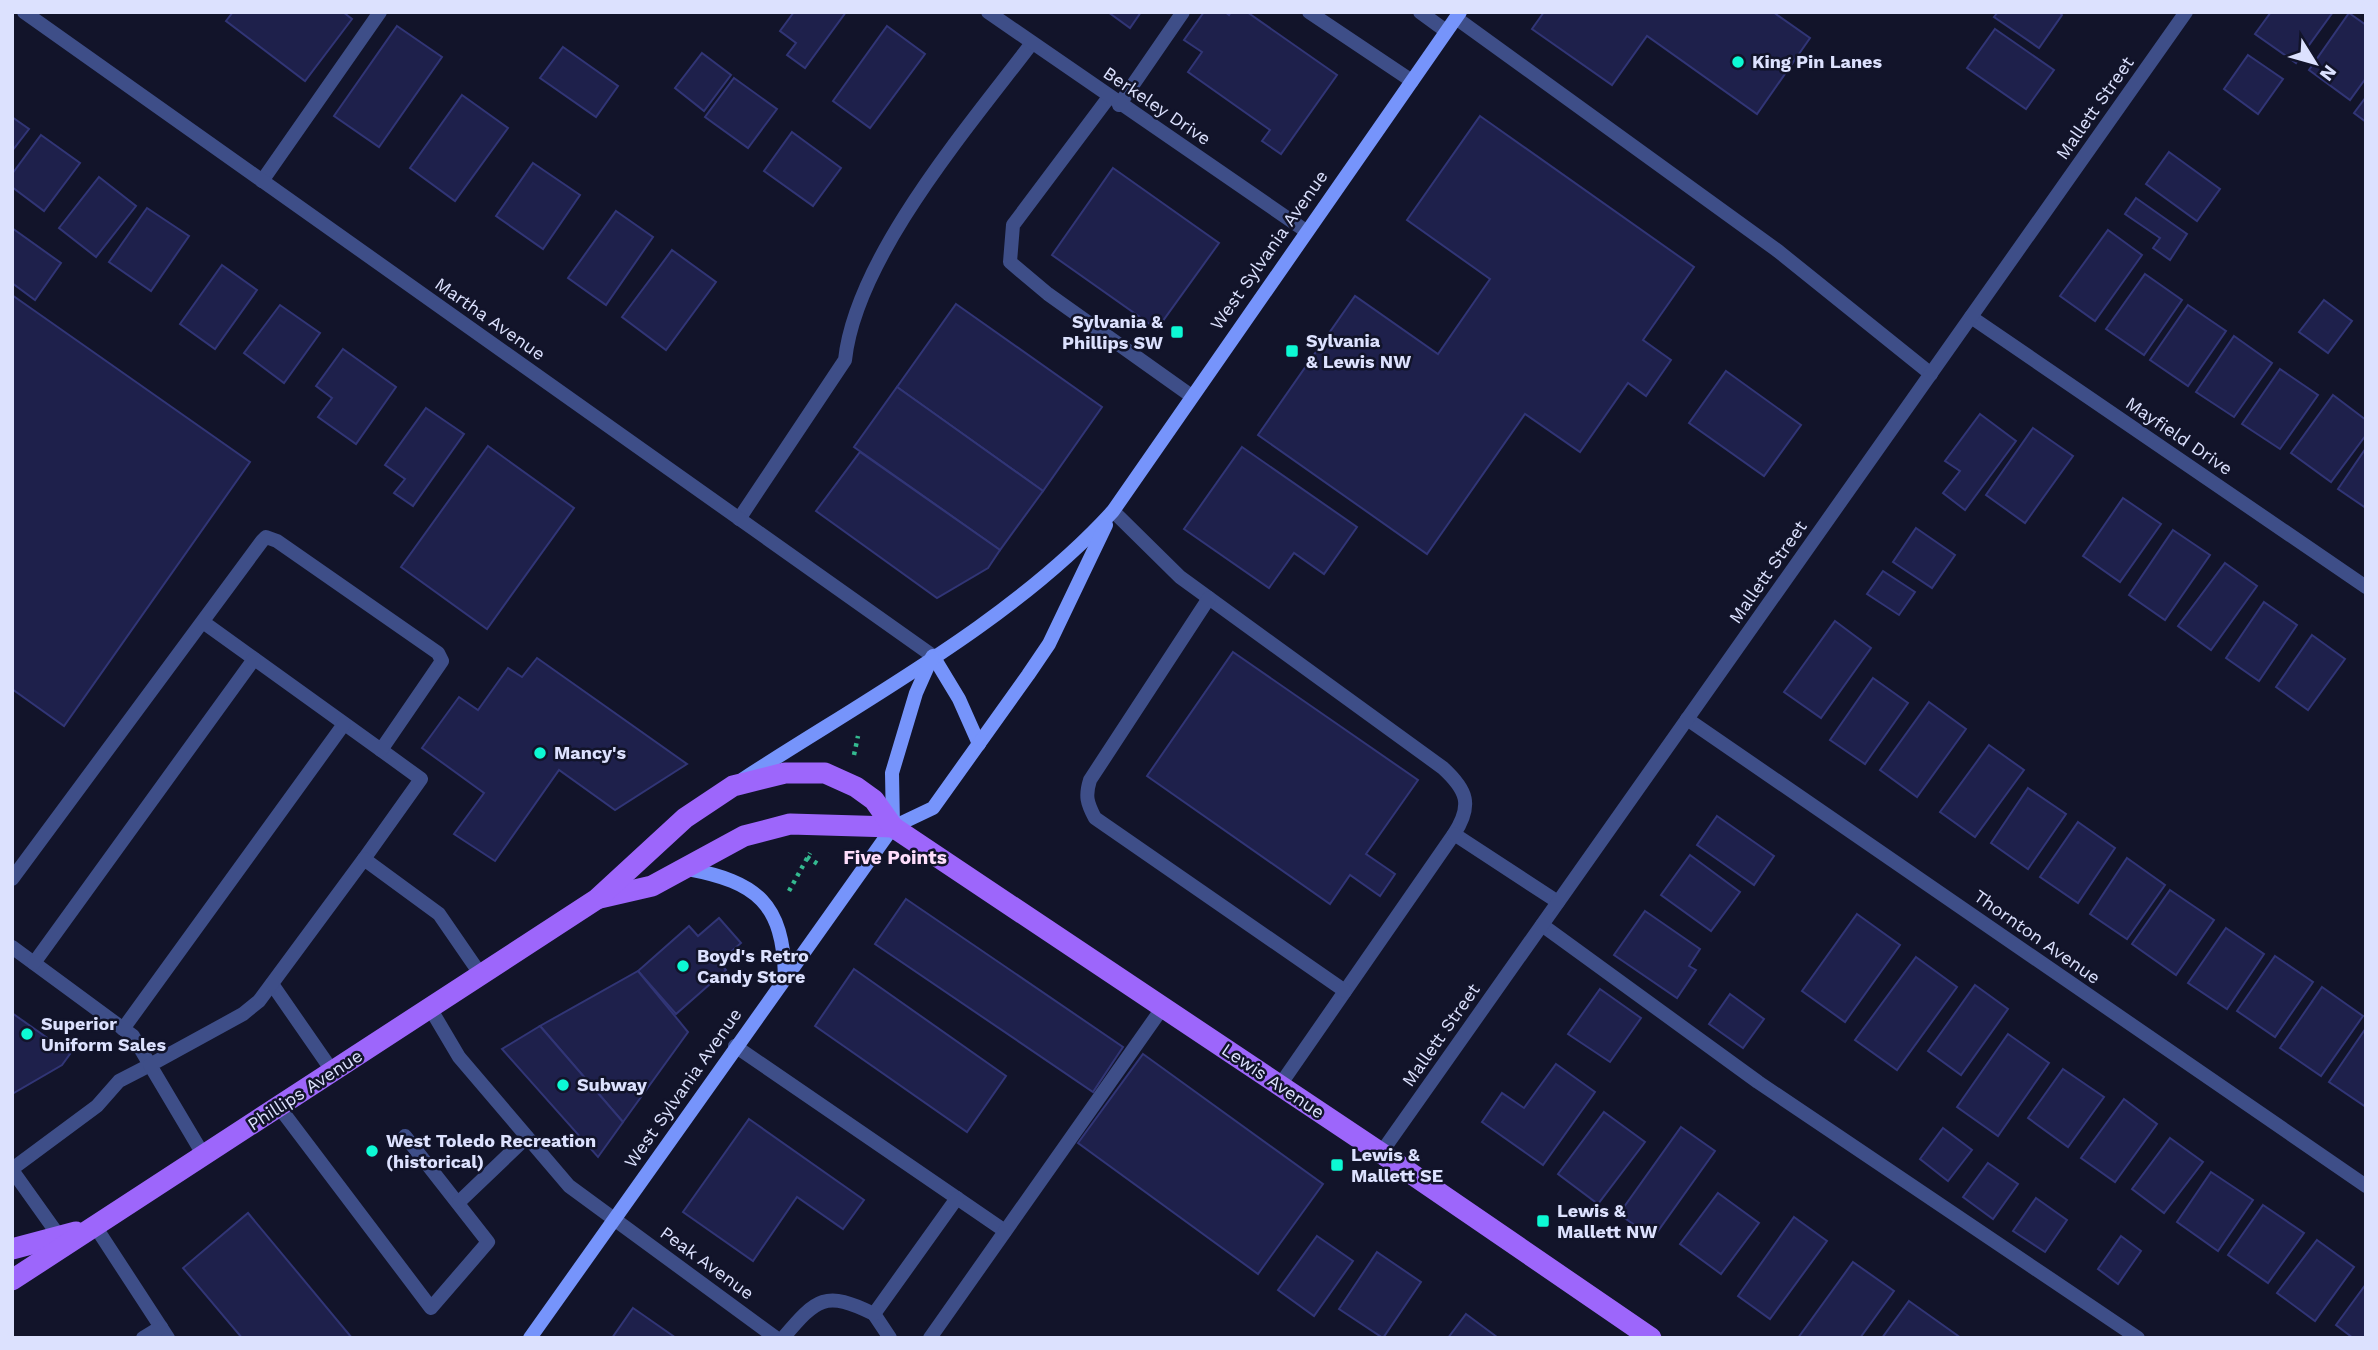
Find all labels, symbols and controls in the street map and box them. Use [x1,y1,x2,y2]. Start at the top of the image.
north arrow [2280,28,2350,98]
place label: King Pin Lanes [1752,51,1883,72]
street label: Mallett Street [2051,52,2138,163]
marker: King Pin Lanes [1730,54,1746,70]
text: N [2315,60,2342,85]
street label: Berkeley Drive [1100,62,1215,149]
street label: West Sylvania Avenue [1206,166,1332,333]
street label: Martha Avenue [431,273,549,364]
place label: Sylvania & Phillips SW [1062,311,1163,353]
marker: Sylvania & Phillips SW [1169,324,1185,340]
place label: Sylvania & Lewis NW [1306,330,1411,372]
marker: Sylvania & Lewis NW [1284,343,1300,359]
street label: Mayfield Drive [2122,392,2237,479]
street label: Mallett Street [1724,516,1811,627]
place label: Mancy's [554,742,627,763]
marker: Mancy's [532,745,548,761]
district label: Five Points [843,846,947,869]
street label: Thornton Avenue [1970,885,2104,988]
place label: Boyd's Retro Candy Store [697,945,809,987]
marker: Boyd's Retro Candy Store [675,958,691,974]
street label: Mallett Street [1397,979,1484,1090]
street label: West Sylvania Avenue [620,1004,746,1171]
place label: Superior Uniform Sales [41,1013,166,1055]
marker: Superior Uniform Sales [19,1026,35,1042]
street label: Lewis Avenue [1218,1039,1329,1123]
street label: Phillips Avenue [243,1045,366,1134]
place label: Subway [577,1074,648,1095]
marker: Subway [555,1077,571,1093]
place label: West Toledo Recreation (historical) [386,1130,596,1172]
marker: West Toledo Recreation (historical) [364,1143,380,1159]
place label: Lewis & Mallett SE [1351,1144,1443,1186]
marker: Lewis & Mallett SE [1329,1157,1345,1173]
place label: Lewis & Mallett NW [1557,1200,1657,1242]
marker: Lewis & Mallett NW [1535,1213,1551,1229]
street label: Peak Avenue [657,1222,758,1304]

